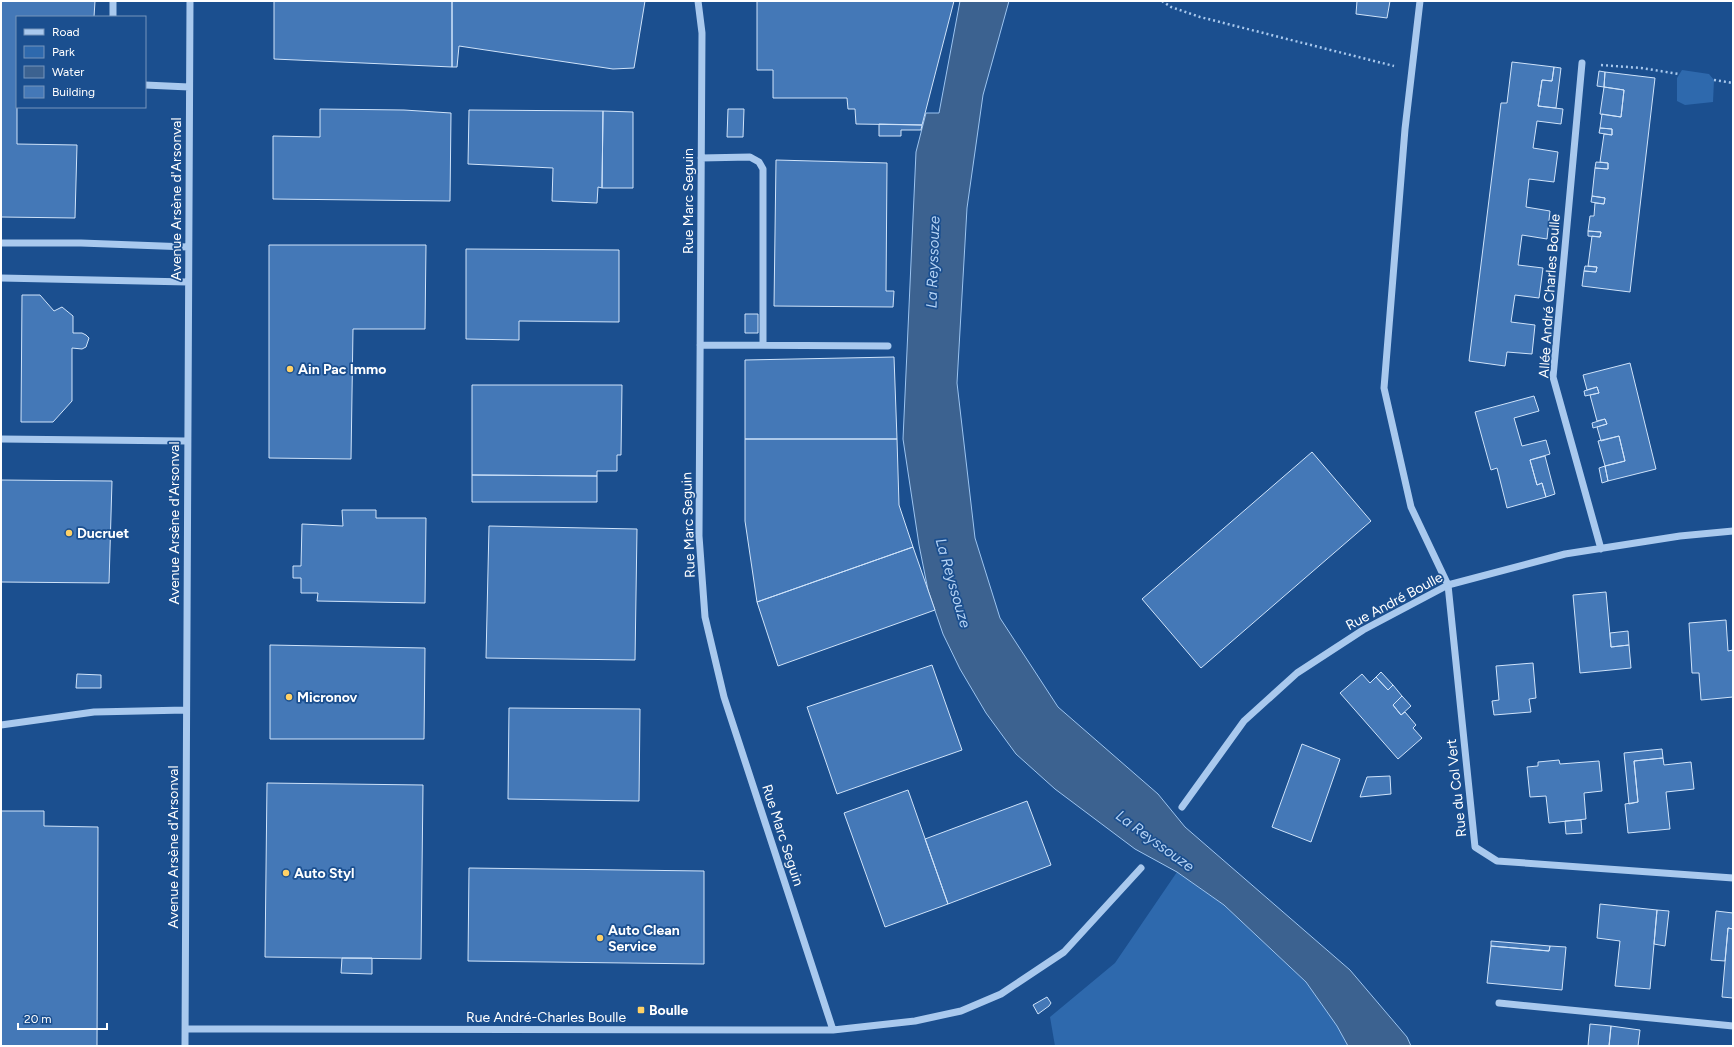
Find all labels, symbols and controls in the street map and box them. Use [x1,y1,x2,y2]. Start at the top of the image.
legend [16,16,146,108]
text: Road [52,25,80,39]
text: Park [52,45,75,59]
text: Water [52,65,84,79]
text: Building [52,85,95,99]
street label: Avenue Arsène d'Arsonval [168,117,185,281]
street label: Rue Marc Seguin [680,148,697,254]
street label: Allée André Charles Boulle [1535,213,1564,379]
water label: La Reyssouze [922,215,944,309]
place label: Ain Pac Immo [298,361,386,378]
marker: Ain Pac Immo [285,364,295,374]
street label: Avenue Arsène d'Arsonval [166,441,183,605]
street label: Rue Marc Seguin [678,472,699,578]
place label: Ducruet [77,525,129,542]
marker: Ducruet [64,528,74,538]
water label: La Reyssouze [932,536,974,630]
street label: Rue André Boulle [1343,569,1446,634]
place label: Micronov [297,689,358,706]
marker: Micronov [284,692,294,702]
street label: Rue du Col Vert [1443,738,1470,838]
street label: Avenue Arsène d'Arsonval [165,765,182,929]
street label: Rue Marc Seguin [758,782,807,888]
water label: La Reyssouze [1112,807,1198,875]
place label: Auto Styl [294,865,355,882]
marker: Auto Styl [281,868,291,878]
place label: Auto Clean Service [608,922,680,955]
marker: Auto Clean Service [595,933,605,943]
place label: Boulle [649,1002,689,1019]
scale bar [18,1005,107,1031]
marker: Boulle [636,1005,646,1015]
street label: Rue André-Charles Boulle [466,1009,626,1026]
text: 20 m [24,1012,52,1026]

